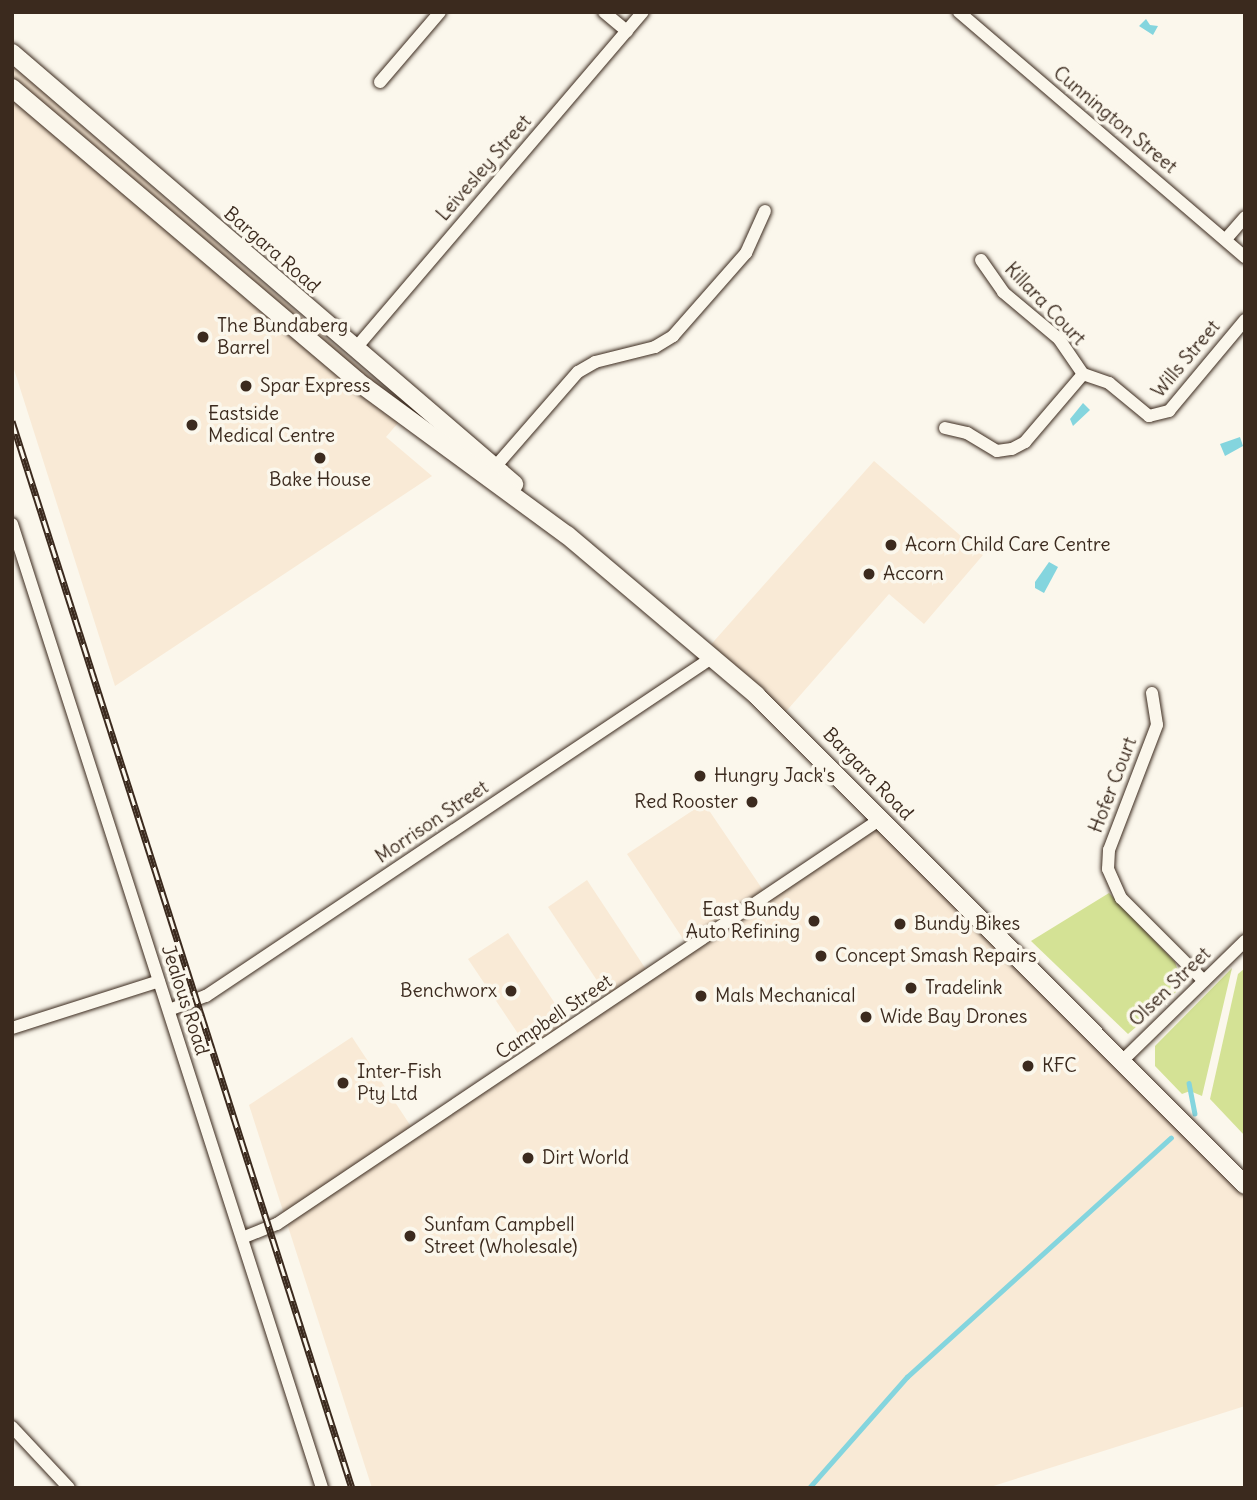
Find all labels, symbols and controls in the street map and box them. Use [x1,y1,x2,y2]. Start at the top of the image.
street label: Cunnington Street [1048,62,1182,178]
street label: Leivesley Street [432,110,536,226]
street label: Bargara Road [219,202,325,298]
street label: Killara Court [1000,258,1090,350]
place label: The Bundaberg Barrel [217,315,348,359]
street label: Wills Street [1147,316,1225,402]
marker: The Bundaberg Barrel [195,329,211,345]
place label: Spar Express [260,375,370,397]
marker: Spar Express [238,378,254,394]
place label: Eastside Medical Centre [208,403,335,447]
marker: Eastside Medical Centre [182,415,202,435]
marker: Bake House [312,450,328,466]
place label: Bake House [269,469,371,491]
place label: Acorn Child Care Centre [905,534,1110,556]
marker: Acorn Child Care Centre [883,537,899,553]
place label: Accorn [883,563,944,585]
marker: Accorn [861,566,877,582]
street label: Bargara Road [818,723,918,825]
street label: Hofer Court [1084,734,1142,836]
place label: Hungry Jack's [714,765,835,787]
marker: Hungry Jack's [692,768,708,784]
street label: Morrison Street [371,776,493,868]
place label: Red Rooster [634,791,738,813]
marker: Red Rooster [744,794,760,810]
place label: East Bundy Auto Refining [686,899,800,943]
marker: East Bundy Auto Refining [806,913,822,929]
place label: Bundy Bikes [914,913,1020,935]
marker: Bundy Bikes [892,916,908,932]
street label: Jealous Road [156,942,214,1058]
street label: Olsen Street [1125,943,1215,1031]
place label: Concept Smash Repairs [835,945,1037,967]
marker: Concept Smash Repairs [813,948,829,964]
street label: Campbell Street [492,970,616,1064]
place label: Tradelink [925,977,1002,999]
place label: Benchworx [400,980,497,1002]
marker: Tradelink [903,980,919,996]
marker: Benchworx [503,983,519,999]
place label: Mals Mechanical [715,985,855,1007]
marker: Mals Mechanical [693,988,709,1004]
place label: Wide Bay Drones [880,1006,1027,1028]
marker: Wide Bay Drones [858,1009,874,1025]
place label: KFC [1042,1055,1077,1077]
marker: KFC [1020,1058,1036,1074]
place label: Inter-Fish Pty Ltd [357,1061,442,1105]
marker: Inter-Fish Pty Ltd [335,1075,351,1091]
place label: Dirt World [542,1147,629,1169]
marker: Dirt World [520,1150,536,1166]
place label: Sunfam Campbell Street (Wholesale) [424,1214,578,1258]
marker: Sunfam Campbell Street (Wholesale) [402,1228,418,1244]

